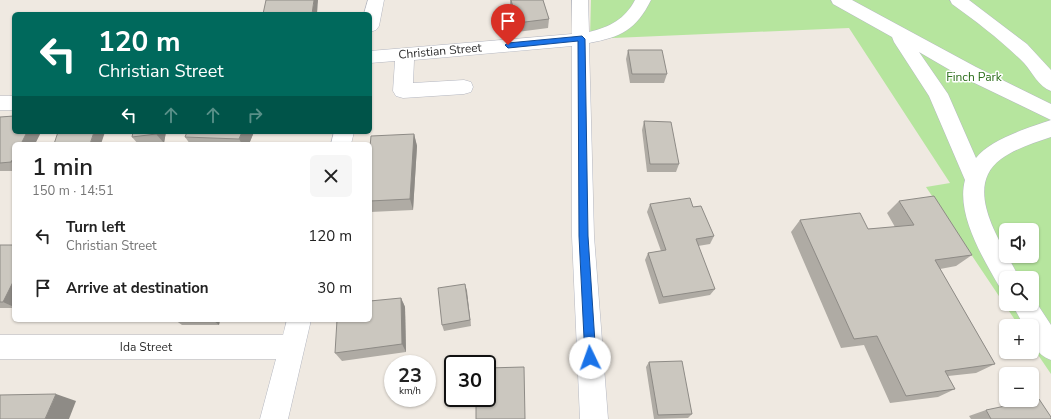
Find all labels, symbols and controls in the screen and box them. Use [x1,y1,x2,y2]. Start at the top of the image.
pin [491,4,525,45]
icon: arrive [497,10,519,32]
text: 120 m [98,23,181,61]
icon: left [32,28,84,80]
street label: Christian Street [398,39,483,63]
text: Christian Street [98,59,224,83]
park label: Finch Park [946,69,1003,85]
icon: left [118,104,140,126]
icon: ahead [160,104,182,126]
icon: ahead [202,104,224,126]
icon: right [244,104,266,126]
text: 1 min [32,151,93,183]
button: close [310,155,352,197]
text: 150 m · 14:51 [32,182,114,200]
text: Turn left [66,217,125,237]
map controls [999,223,1039,407]
button: sound [999,223,1039,263]
icon: left [32,225,54,247]
text: 120 m [308,226,352,246]
text: Christian Street [66,237,157,255]
button: search [999,271,1039,311]
icon: arrive [32,277,54,299]
text: Arrive at destination [66,278,209,298]
text: 30 m [317,278,352,298]
button: + [999,319,1039,359]
position arrow [569,337,611,379]
street label: Ida Street [120,339,173,355]
speed limit sign: 30 [444,355,496,407]
text: 23 [398,362,422,389]
button: − [999,367,1039,407]
text: km/h [399,384,421,398]

